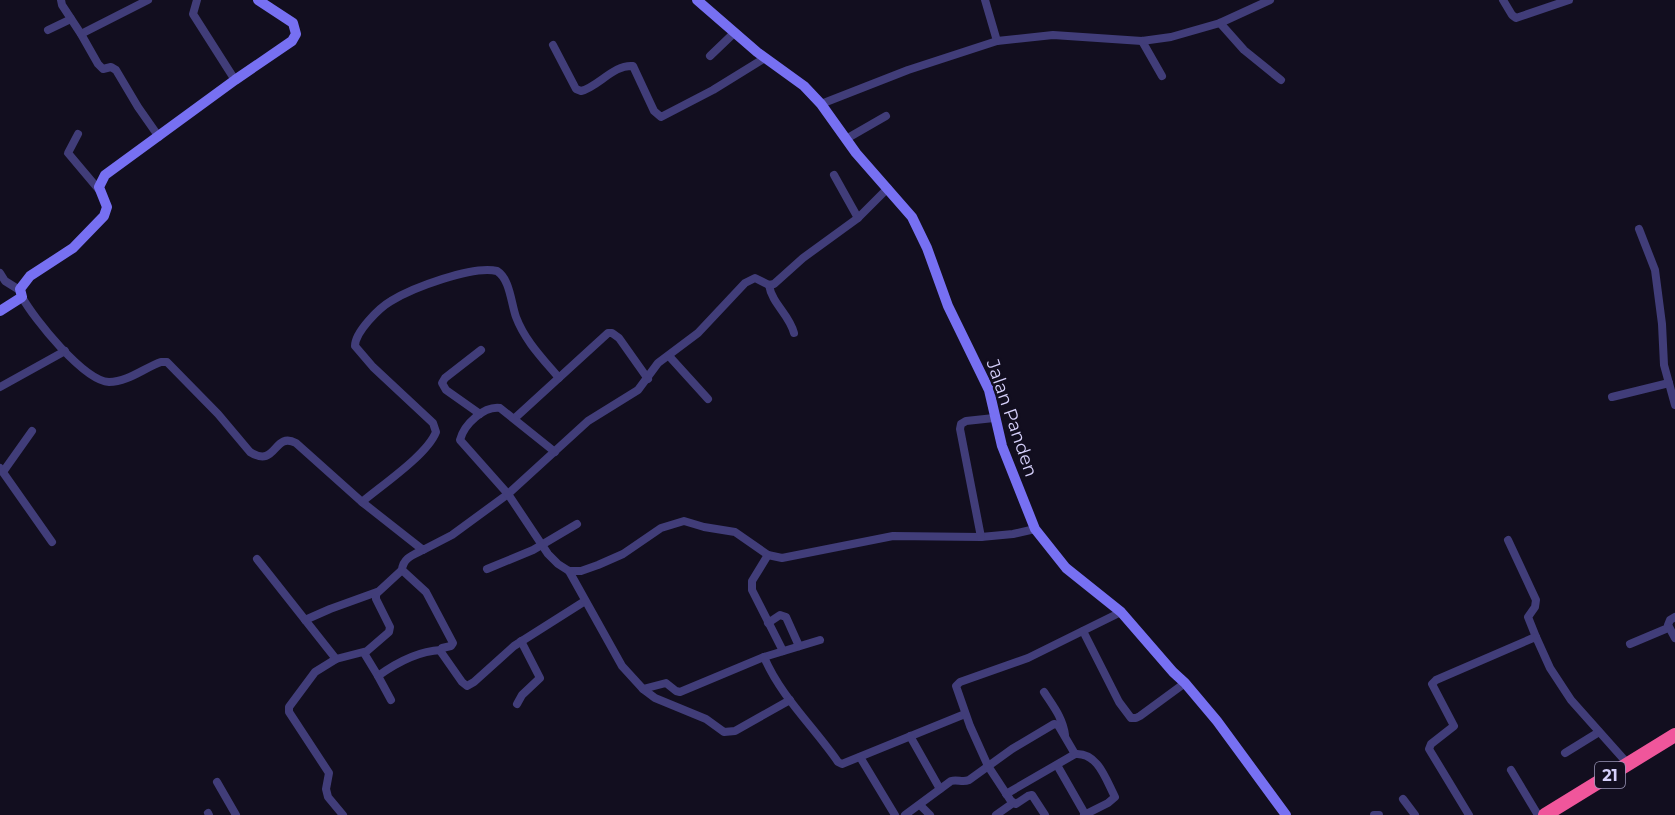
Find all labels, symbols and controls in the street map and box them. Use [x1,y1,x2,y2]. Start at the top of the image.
street label: Jalan Panden [981,355,1042,480]
road number: 21 [1595,762,1625,788]

